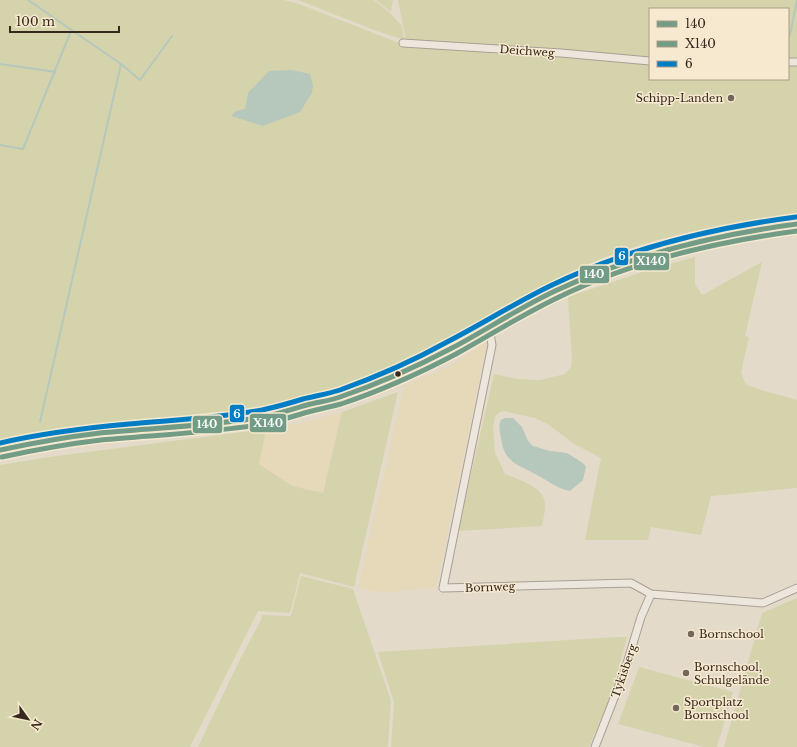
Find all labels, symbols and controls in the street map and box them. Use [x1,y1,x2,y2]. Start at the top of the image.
scale bar [10,8,119,34]
legend [649,8,789,80]
text: 100 m [16,14,55,29]
text: 140 [685,16,706,31]
text: X140 [685,36,716,51]
street label: Deichweg [499,42,555,60]
text: 6 [685,56,693,71]
place label: Schipp-Landen [636,91,723,105]
marker: Schipp-Landen [726,93,736,103]
line badge: 6 [614,247,629,266]
text: 6 [618,249,626,263]
line badge: X140 [633,252,670,271]
text: X140 [635,254,666,268]
line badge: 140 [579,265,610,284]
text: 140 [584,267,604,281]
unlabelled marker [393,369,403,379]
line badge: 6 [229,404,245,423]
text: 6 [233,407,241,421]
line badge: X140 [249,413,287,433]
line badge: 140 [192,415,223,434]
text: X140 [252,416,283,430]
text: 140 [197,417,217,431]
street label: Bornweg [465,579,516,595]
place label: Bornschool [699,627,764,641]
marker: Bornschool [686,629,696,639]
street label: Tykisberg [608,642,640,700]
place label: Bornschool, Schulgelände [694,660,769,687]
marker: Bornschool, Schulgelände [681,668,691,678]
place label: Sportplatz Bornschool [684,695,749,722]
north arrow [8,699,48,739]
marker: Sportplatz Bornschool [671,703,681,713]
text: N [27,716,45,733]

